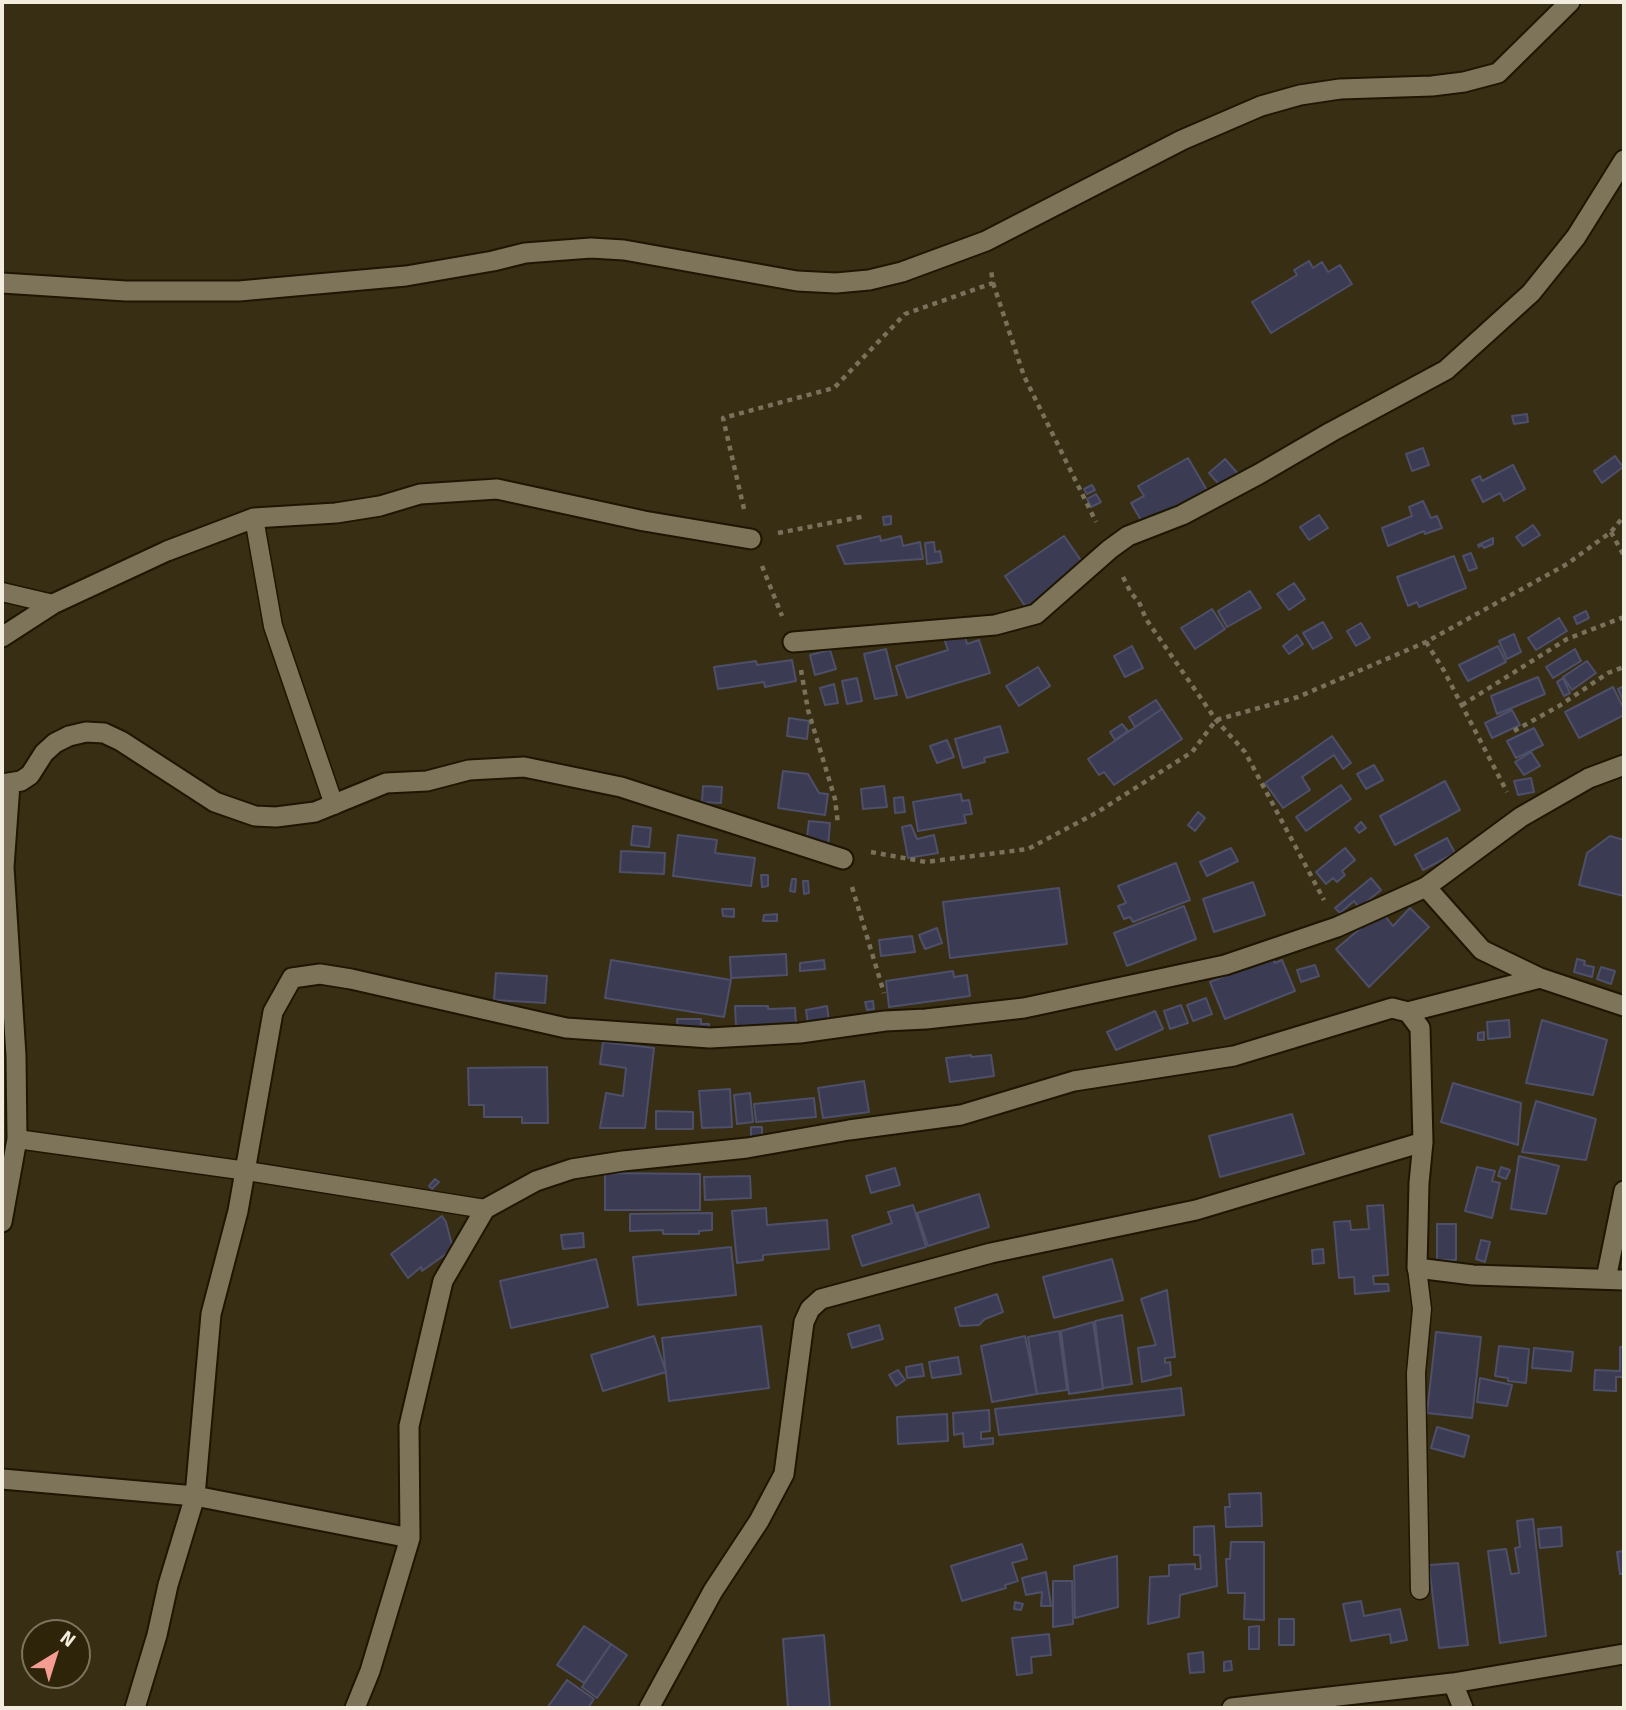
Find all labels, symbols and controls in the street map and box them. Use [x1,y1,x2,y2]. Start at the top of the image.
north arrow [21,1619,91,1689]
text: N [55,1626,80,1653]

